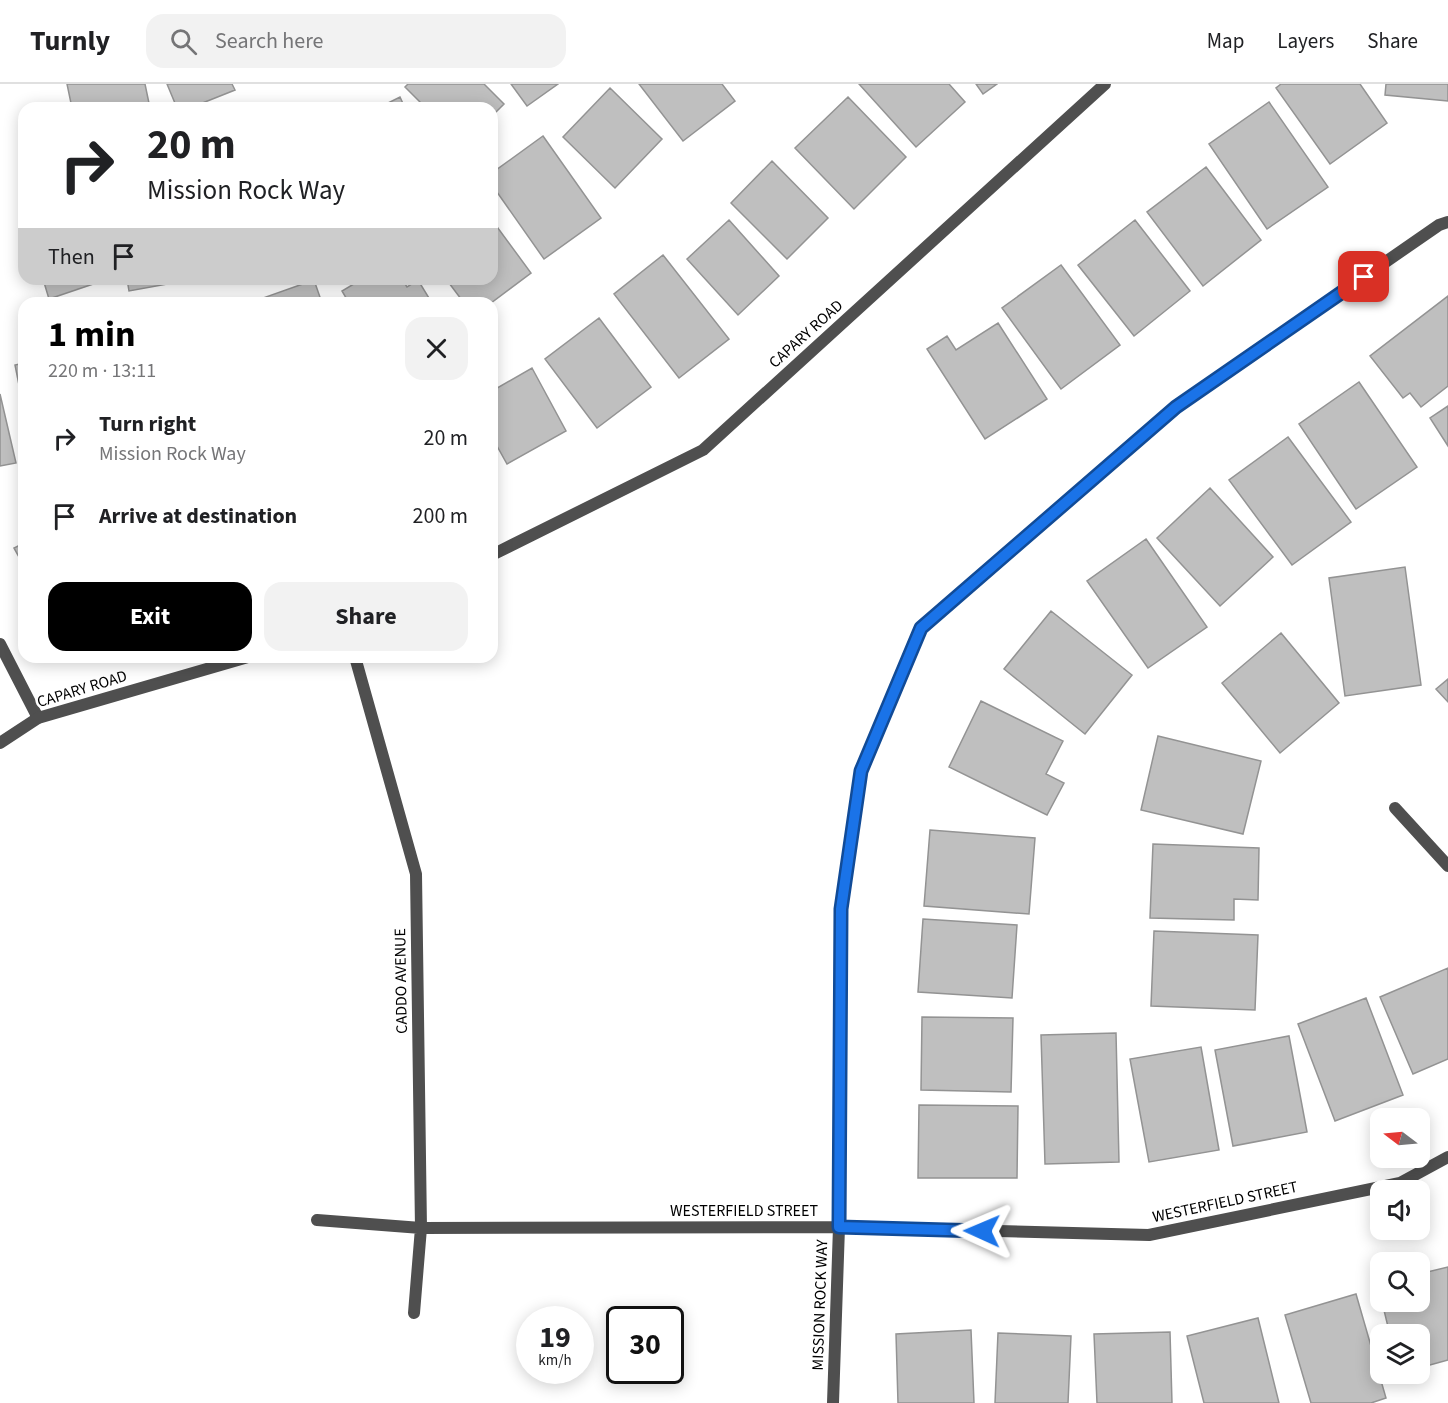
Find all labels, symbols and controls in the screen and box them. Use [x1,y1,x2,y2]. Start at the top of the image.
search box [146,14,566,68]
text: Turnly [30,21,110,61]
icon: search [167,25,200,58]
text: Search here [215,25,324,57]
text: Map [1207,26,1244,56]
text: Layers [1277,26,1334,56]
text: Share [1367,26,1418,56]
text: 20 m [147,115,236,175]
icon: right [48,126,126,204]
text: Mission Rock Way [147,171,345,210]
icon: arrive [107,240,140,273]
text: Then [48,241,95,273]
pin [1338,251,1389,302]
icon: arrive [1347,260,1380,293]
street label: CAPARY ROAD [764,295,848,373]
text: 1 min [48,309,136,360]
button: close [405,317,468,380]
text: 220 m · 13:11 [48,357,156,385]
text: Turn right [99,408,196,440]
icon: right [48,422,81,455]
text: 20 m [423,422,468,454]
text: Mission Rock Way [99,440,246,468]
icon: arrive [48,500,81,533]
text: Arrive at destination [99,500,297,532]
text: 200 m [413,500,468,532]
button: Exit [48,582,252,651]
button: Share [264,582,468,651]
street label: CAPARY ROAD [34,665,130,713]
street label: CADDO AVENUE [389,928,413,1034]
north arrow [1370,1108,1430,1168]
map controls [1370,1108,1430,1384]
street label: WESTERFIELD STREET [1150,1176,1300,1228]
button: sound [1370,1180,1430,1240]
position arrow [950,1199,1014,1263]
street label: WESTERFIELD STREET [670,1200,818,1222]
street label: MISSION ROCK WAY [807,1239,833,1371]
button: search [1370,1252,1430,1312]
speed limit sign: 30 [606,1306,684,1384]
text: 19 [539,1316,571,1359]
button: layers [1370,1324,1430,1384]
text: km/h [538,1350,572,1371]

